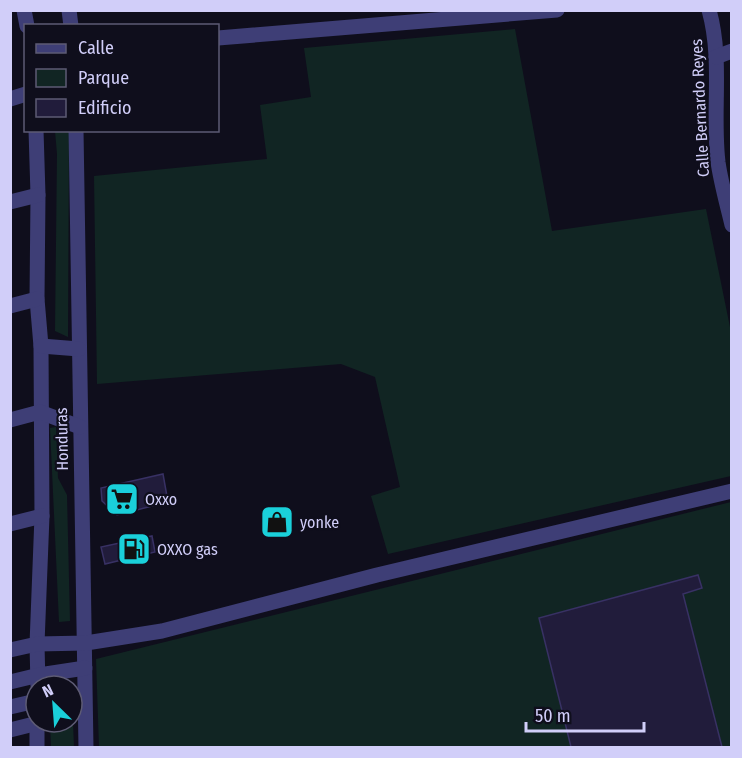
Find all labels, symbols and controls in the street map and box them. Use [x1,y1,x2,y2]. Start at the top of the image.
legend [24,24,219,132]
text: Calle [78,37,114,59]
street label: Calle Bernardo Reyes [687,38,713,178]
text: Parque [78,67,129,89]
text: Edificio [78,97,131,119]
street label: Honduras [52,407,72,471]
supermarket icon: Oxxo [104,481,140,517]
place label: Oxxo [145,490,177,509]
shop icon: yonke [259,504,295,540]
place label: yonke [300,513,339,532]
fuel station icon: OXXO gas [116,531,152,567]
place label: OXXO gas [157,540,218,559]
north arrow [24,674,84,734]
text: N [40,680,56,701]
scale bar [526,695,644,733]
text: 50 m [535,705,571,727]

